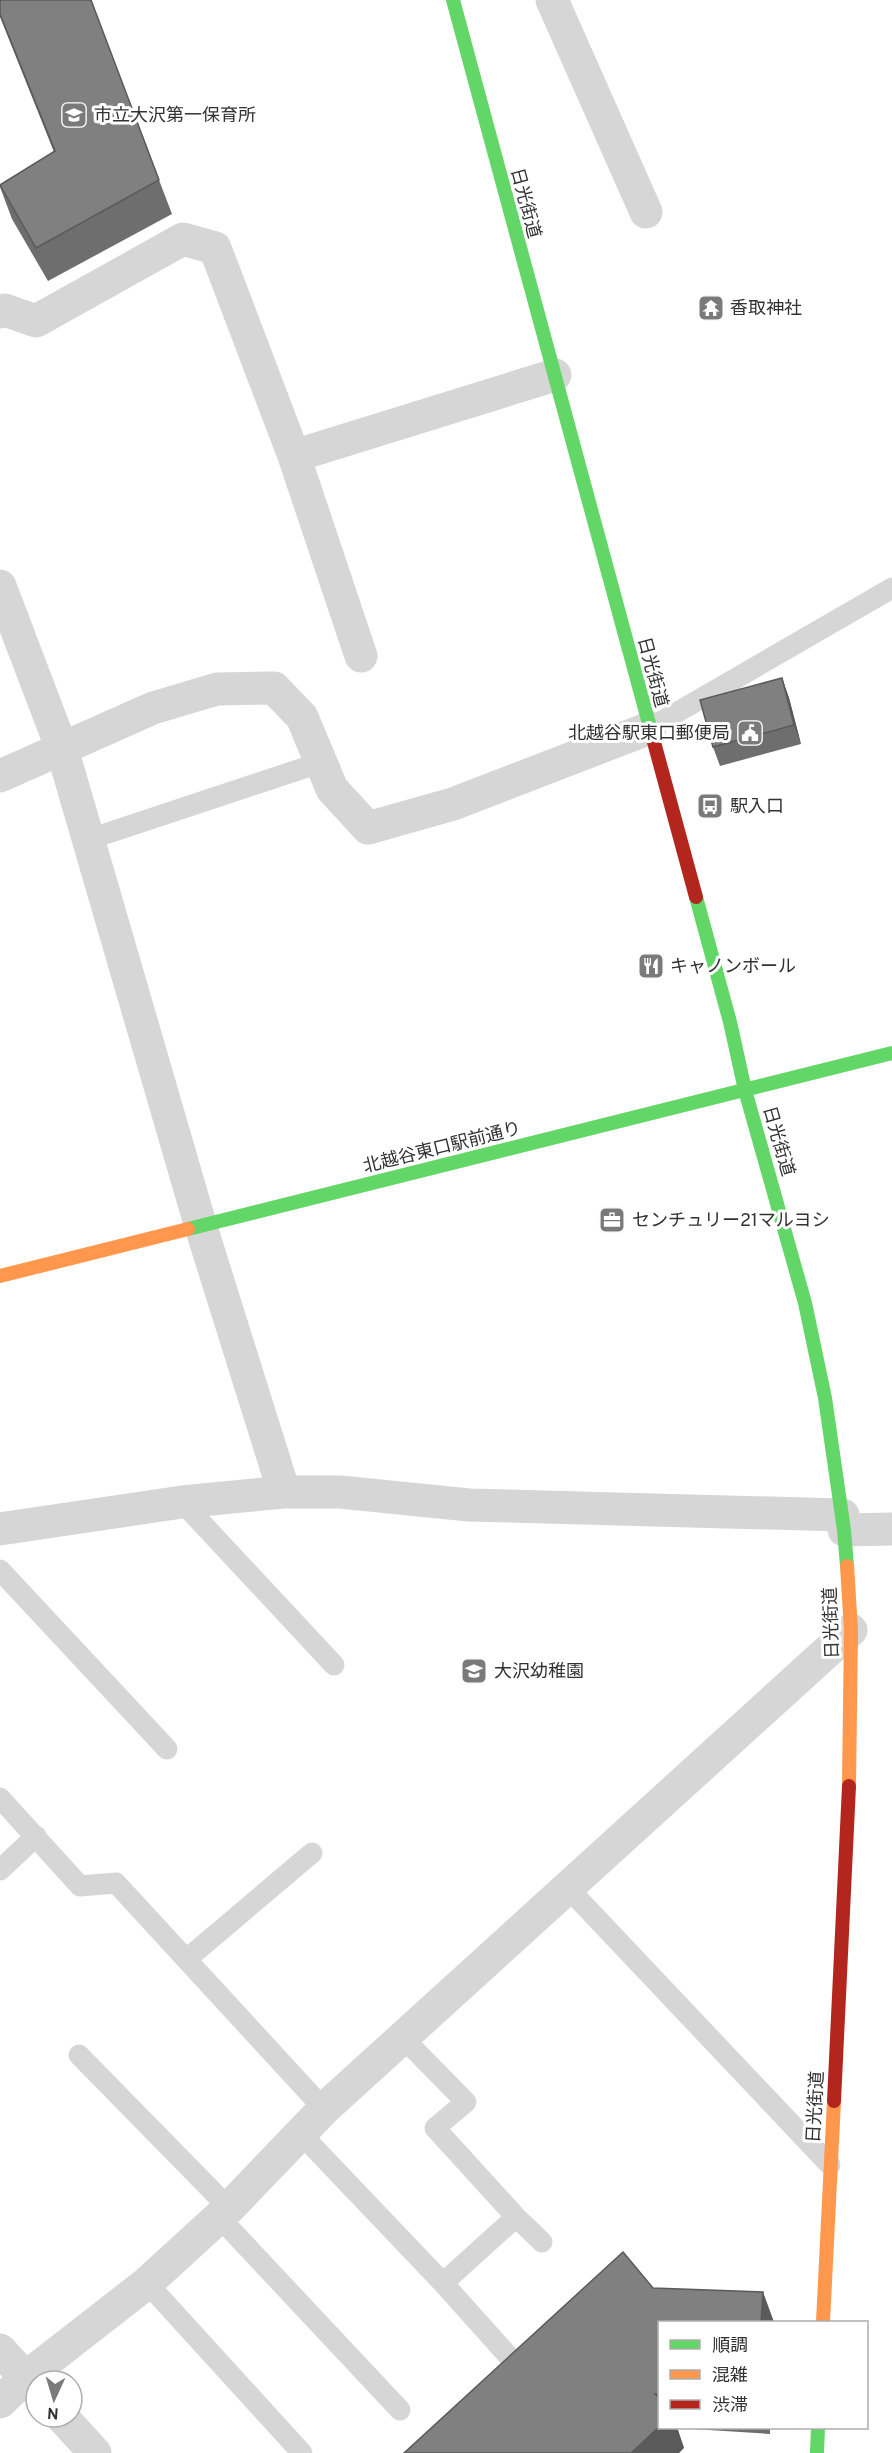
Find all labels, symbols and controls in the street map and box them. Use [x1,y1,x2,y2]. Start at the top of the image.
school or university icon: 市立大沢第一保育所 [59,100,89,130]
place label: 市立大沢第一保育所 [94,105,256,128]
street label: 日光街道 [504,166,545,241]
temple icon: 香取神社 [696,293,726,323]
place label: 香取神社 [730,298,802,321]
street label: 日光街道 [631,635,672,710]
public building icon: 北越谷駅東口郵便局 [735,718,765,748]
place label: 北越谷駅東口郵便局 [568,723,730,746]
bus stop icon: 駅入口 [695,791,725,821]
place label: 駅入口 [730,796,784,819]
restaurant icon: キャノンボール [636,951,666,981]
place label: キャノンボール [670,956,796,979]
street label: 日光街道 [757,1104,799,1179]
street label: 北越谷東口駅前通り [361,1118,524,1179]
office icon: センチュリー21マルヨシ [597,1205,627,1235]
place label: センチュリー21マルヨシ [632,1210,830,1233]
street label: 日光街道 [820,1587,845,1659]
school or university icon: 大沢幼稚園 [459,1656,489,1686]
place label: 大沢幼稚園 [494,1661,584,1684]
street label: 日光街道 [803,2071,830,2144]
legend [658,2321,868,2429]
text: 順調 [712,2335,748,2358]
text: 混雑 [712,2365,748,2388]
north arrow [24,2369,84,2429]
text: 渋滞 [712,2395,748,2418]
text: N [47,2402,60,2422]

